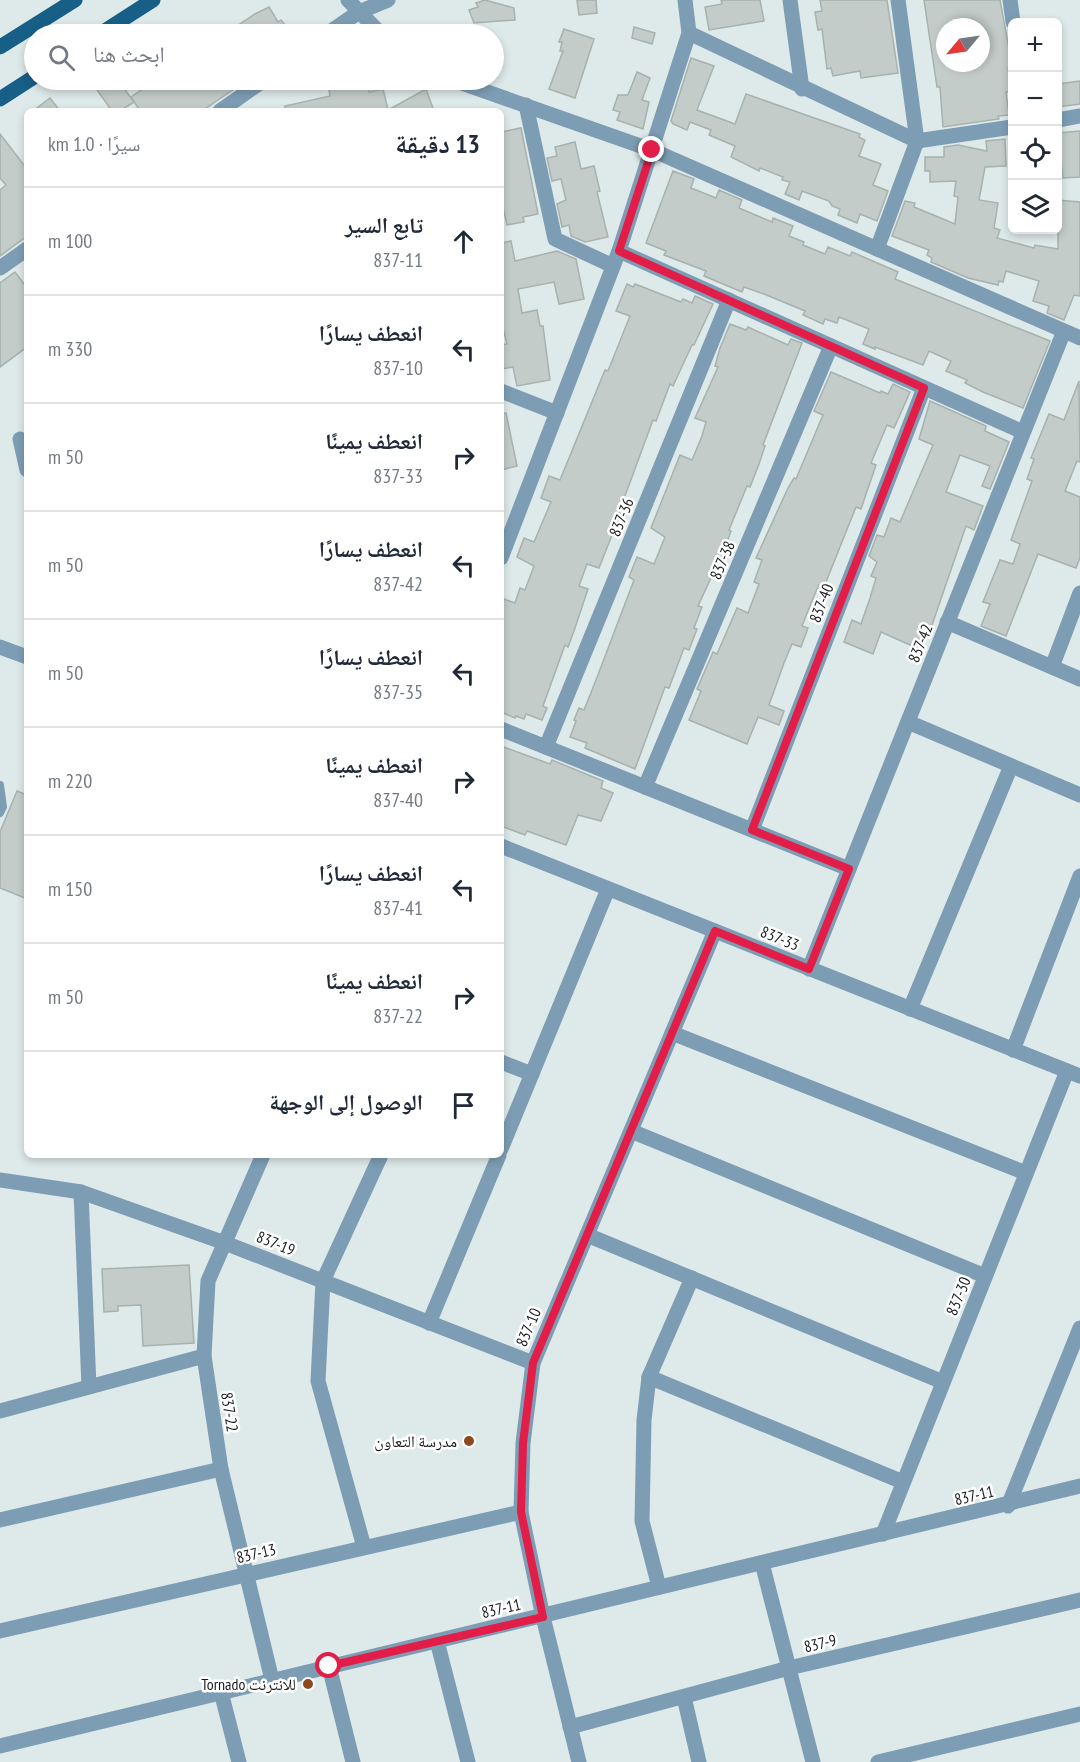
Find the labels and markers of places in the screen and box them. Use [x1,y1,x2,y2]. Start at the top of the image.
place label: مدرسة التعاون [374,1431,457,1452]
marker: مدرسة التعاون [462,1434,476,1448]
place label: Tornado للانترنت [201,1674,296,1694]
marker: Tornado للانترنت [301,1677,315,1691]

